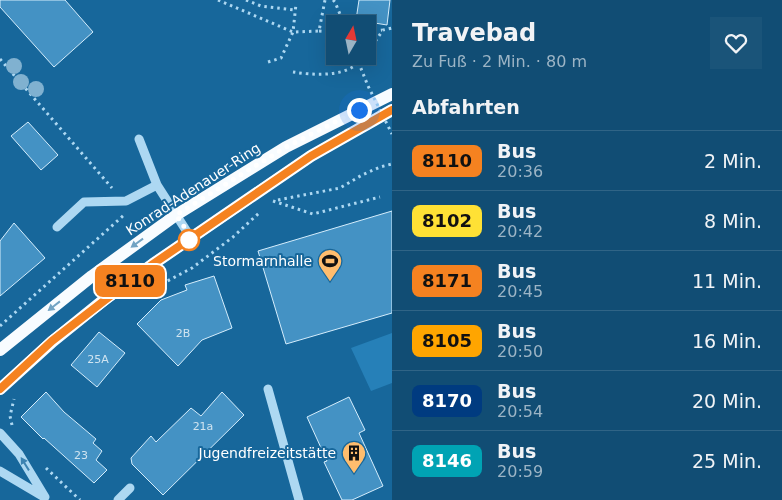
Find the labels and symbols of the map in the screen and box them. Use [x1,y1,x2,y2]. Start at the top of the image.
north arrow [326,15,376,65]
your location [347,98,372,123]
street label: Konrad-Adenauer-Ring [123,140,263,238]
unlabelled marker [178,229,200,251]
one-way arrow [130,238,144,248]
sports icon: Stormarnhalle [317,248,343,282]
place label: Stormarnhalle [213,253,312,269]
line badge: 8110 [95,265,165,297]
one-way arrow [48,300,61,311]
house number: 2B [176,327,190,340]
house number: 25A [87,353,109,366]
house number: 21a [193,420,213,433]
building icon: Jugendfreizeitstätte [341,440,367,474]
place label: Jugendfreizeitstätte [198,445,336,461]
house number: 23 [74,449,88,462]
one-way arrow [20,457,29,470]

